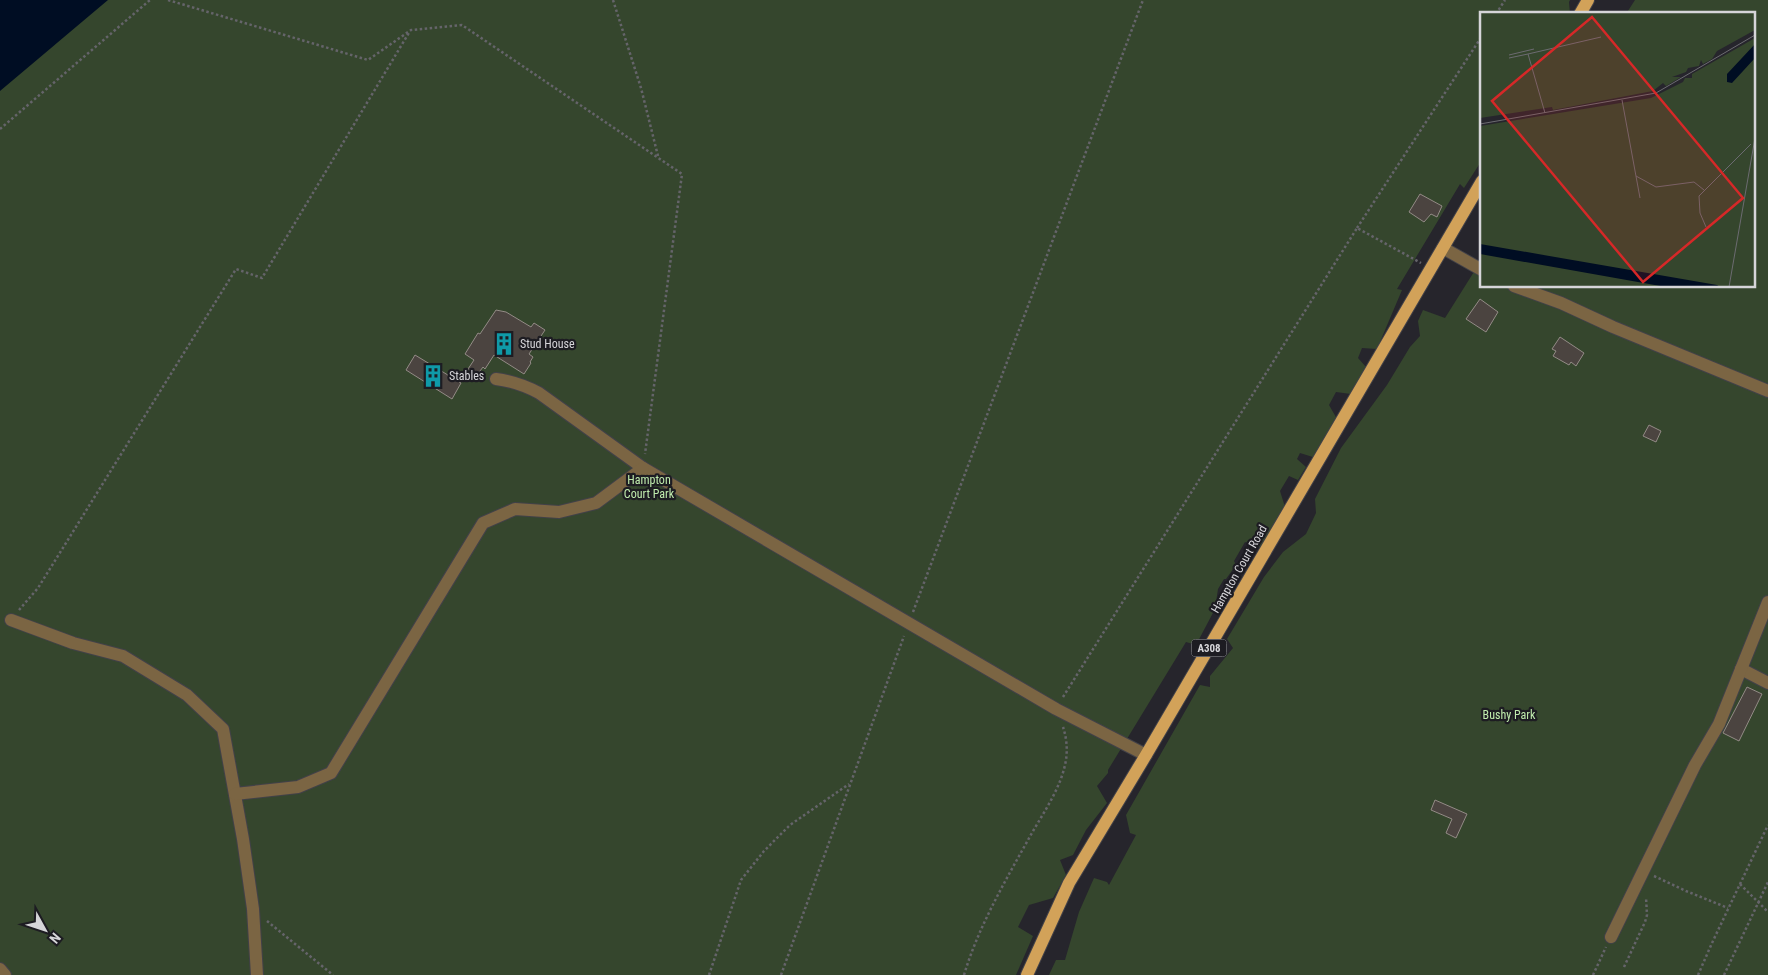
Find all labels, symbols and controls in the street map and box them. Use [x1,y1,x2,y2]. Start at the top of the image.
inset map [1480,12,1756,288]
building icon: Stud House [491,331,517,357]
place label: Stud House [520,337,575,351]
building icon: Stables [420,363,446,389]
place label: Stables [449,369,484,383]
park label: Hampton Court Park [624,473,675,501]
street label: Hampton Court Road [1208,523,1270,615]
road number: A308 [1192,640,1226,656]
park label: Bushy Park [1483,708,1536,722]
north arrow [20,905,70,955]
text: N [46,930,64,947]

